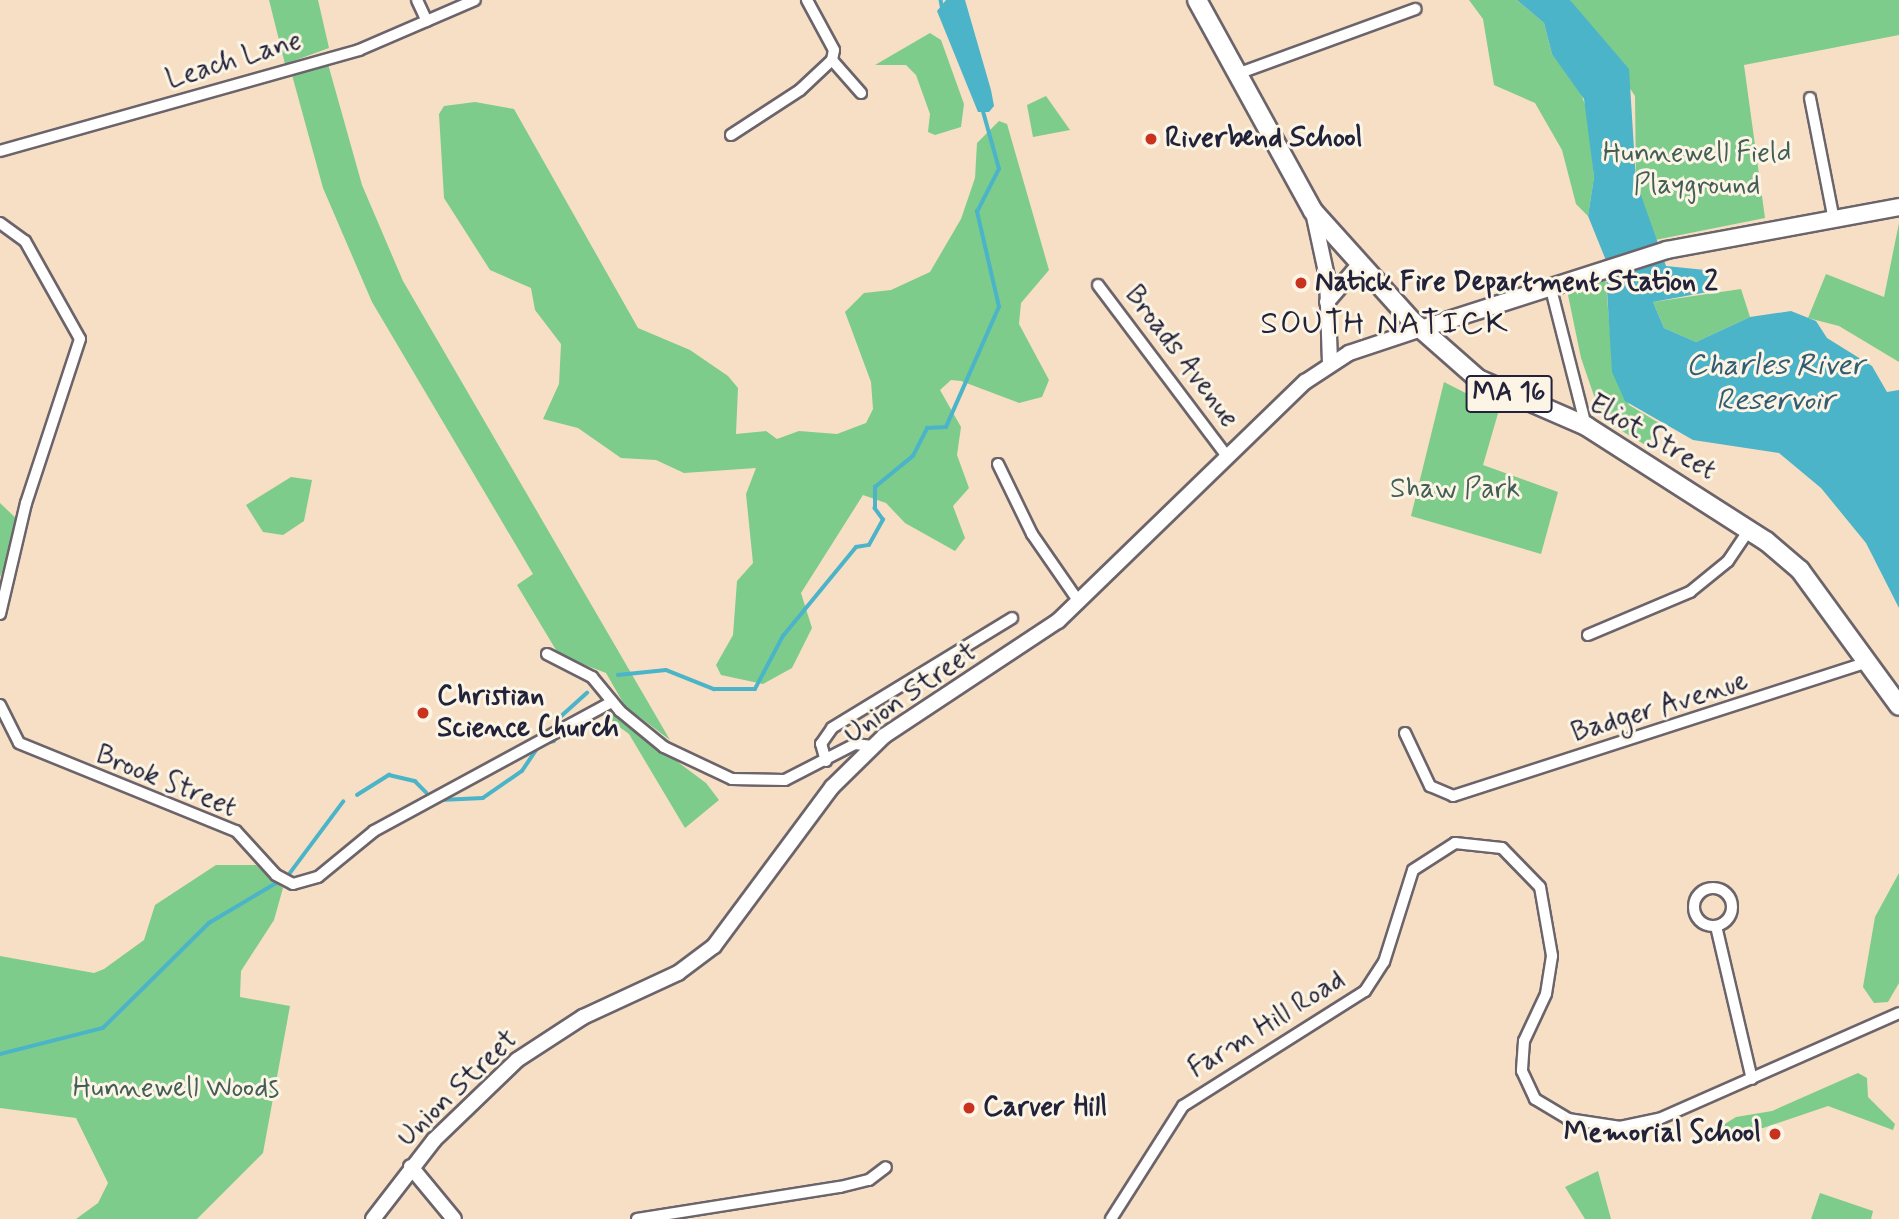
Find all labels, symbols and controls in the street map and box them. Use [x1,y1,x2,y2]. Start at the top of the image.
street label: Leach Lane [162,25,306,97]
place label: Riverbend School [1165,122,1362,156]
marker: Riverbend School [1143,131,1159,147]
park label: Hunnewell Field Playground [1603,137,1791,203]
place label: Natick Fire Department Station 2 [1315,266,1727,300]
marker: Natick Fire Department Station 2 [1293,275,1309,291]
street label: Broads Avenue [1115,277,1247,437]
district label: SOUTH NATICK [1259,305,1511,343]
water label: Charles River Reservoir [1687,348,1863,418]
road number: MA 16 [1465,372,1553,416]
street label: Eliot Street [1580,387,1724,489]
park label: Shaw Park [1390,473,1520,507]
street label: Union Street [839,636,983,752]
street label: Badger Avenue [1569,666,1751,750]
place label: Christian Science Church [437,680,626,746]
marker: Christian Science Church [415,705,431,721]
street label: Brook Street [88,738,244,826]
street label: Farm Hill Road [1182,964,1352,1086]
street label: Union Street [391,1024,525,1154]
park label: Hunnewell Woods [73,1072,279,1106]
place label: Carver Hill [983,1091,1110,1125]
marker: Carver Hill [961,1100,977,1116]
place label: Memorial School [1562,1117,1761,1151]
marker: Memorial School [1767,1126,1783,1142]

